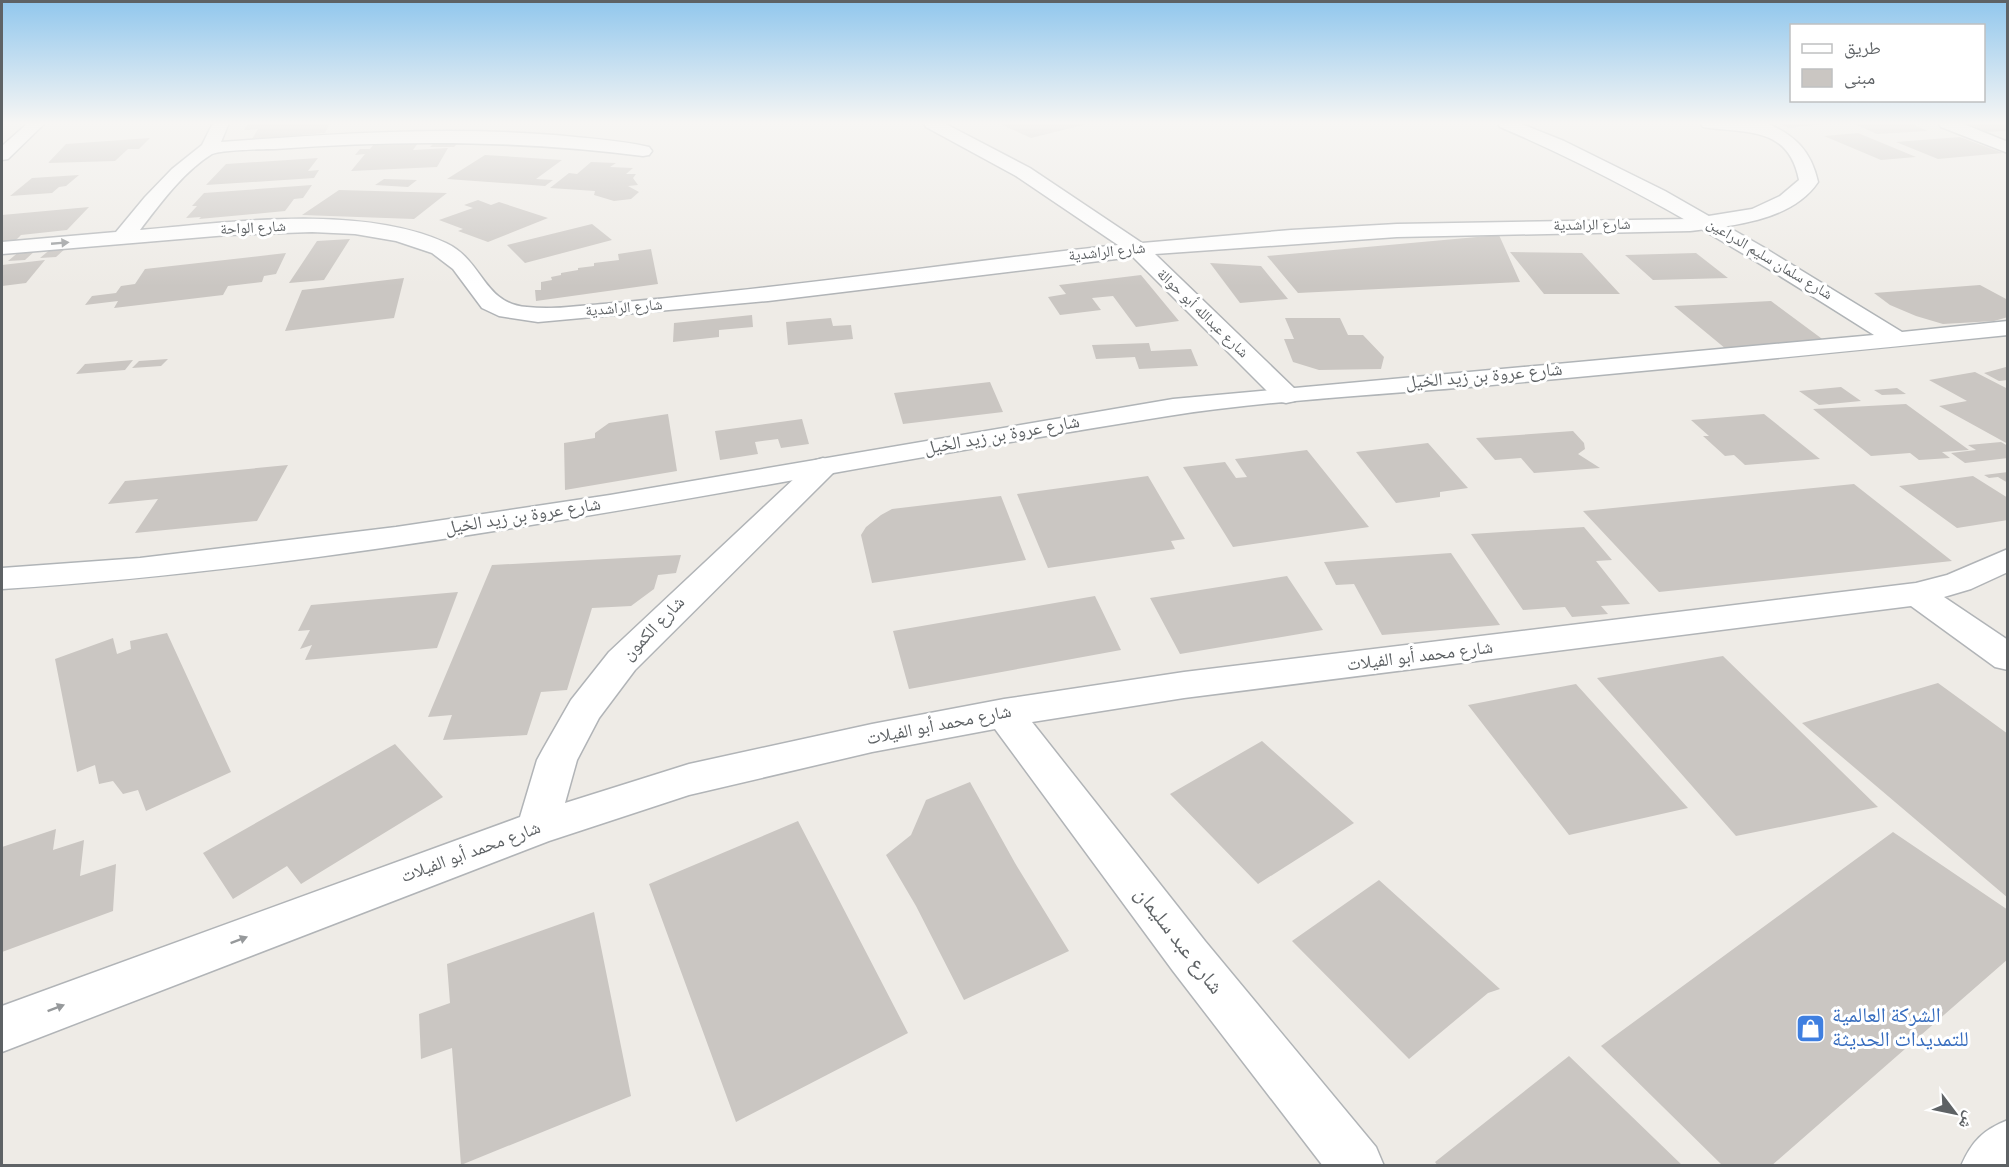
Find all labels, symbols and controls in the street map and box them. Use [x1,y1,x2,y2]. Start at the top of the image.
legend [1790,24,1985,102]
text: طريق [1844,38,1881,61]
text: مبنى [1844,68,1875,91]
street label: شارع سلمان سليم الدراعين [1703,215,1835,305]
street label: شارع الراشدية [1553,216,1631,236]
street label: شارع الواحة [220,218,286,240]
one-way arrow [50,238,69,248]
street label: شارع الراشدية [1068,239,1147,266]
street label: شارع عبدالله أبو حوالة [1152,265,1252,363]
street label: شارع الراشدية [585,296,663,322]
street label: شارع عروة بن زيد الخيل [1404,359,1564,395]
street label: شارع عروة بن زيد الخيل [922,411,1082,461]
street label: شارع عروة بن زيد الخيل [443,493,603,541]
street label: شارع الكمون [618,592,690,666]
street label: شارع محمد أبو الفيلات [1345,636,1494,677]
street label: شارع محمد أبو الفيلات [864,700,1013,751]
street label: شارع محمد أبو الفيلات [398,816,544,889]
street label: شارع عبد سليمان [1128,882,1228,1000]
one-way arrow [230,934,248,944]
one-way arrow [47,1003,65,1012]
place label: الشركة العالمية للتمديدات الحديثة [1832,1003,1969,1054]
shop icon: الشركة العالمية للتمديدات الحديثة [1795,1012,1827,1044]
north arrow [1925,1083,1985,1143]
text: ش [1953,1107,1979,1132]

